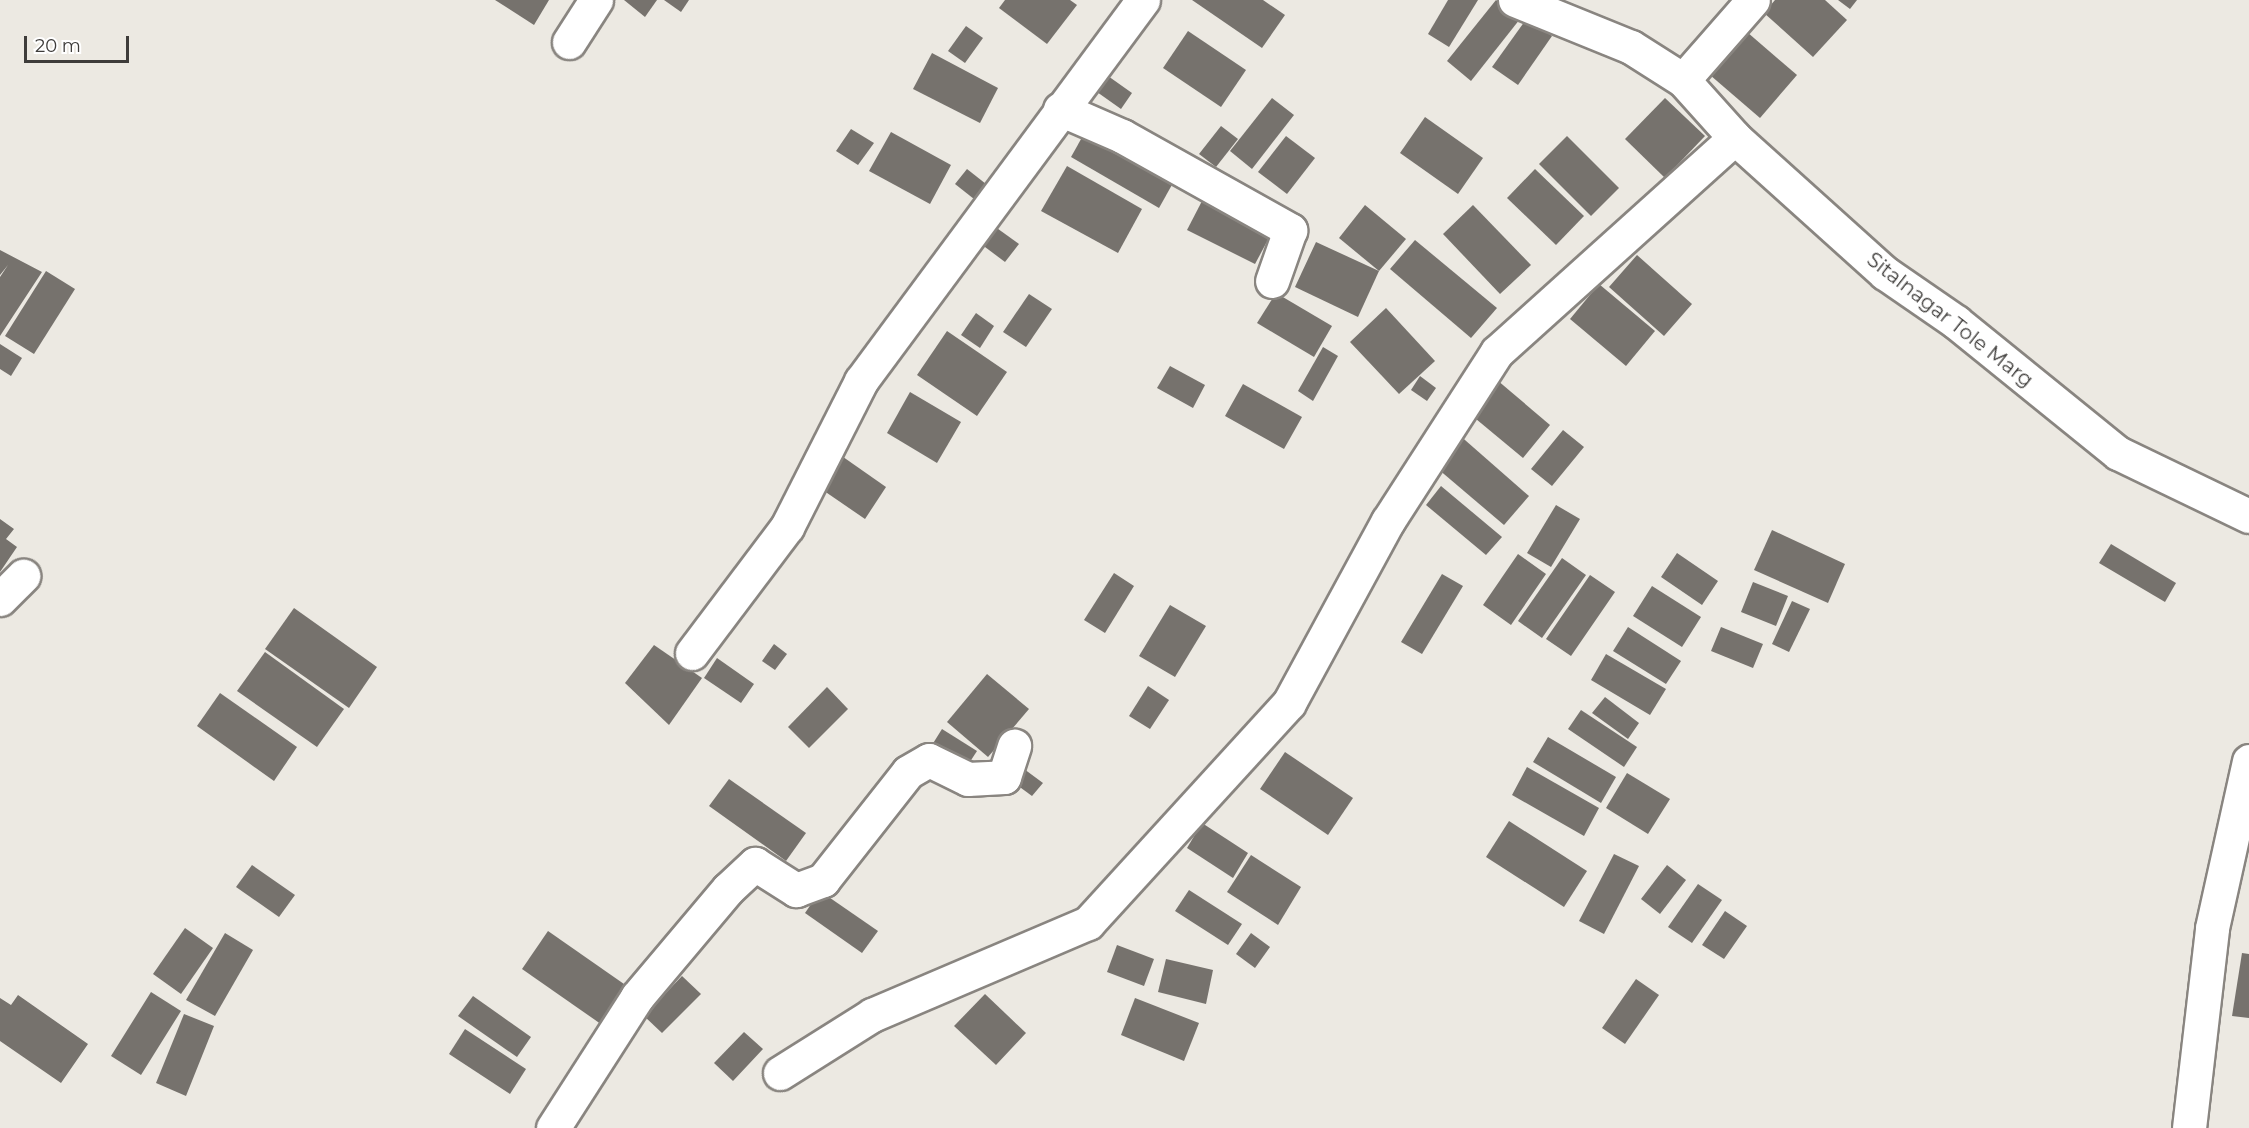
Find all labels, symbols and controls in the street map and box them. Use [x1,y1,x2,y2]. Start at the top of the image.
scale bar [27,24,132,62]
text: 20 m [35,35,81,57]
street label: Sitalnagar Tole Marg [1862,248,2038,392]

